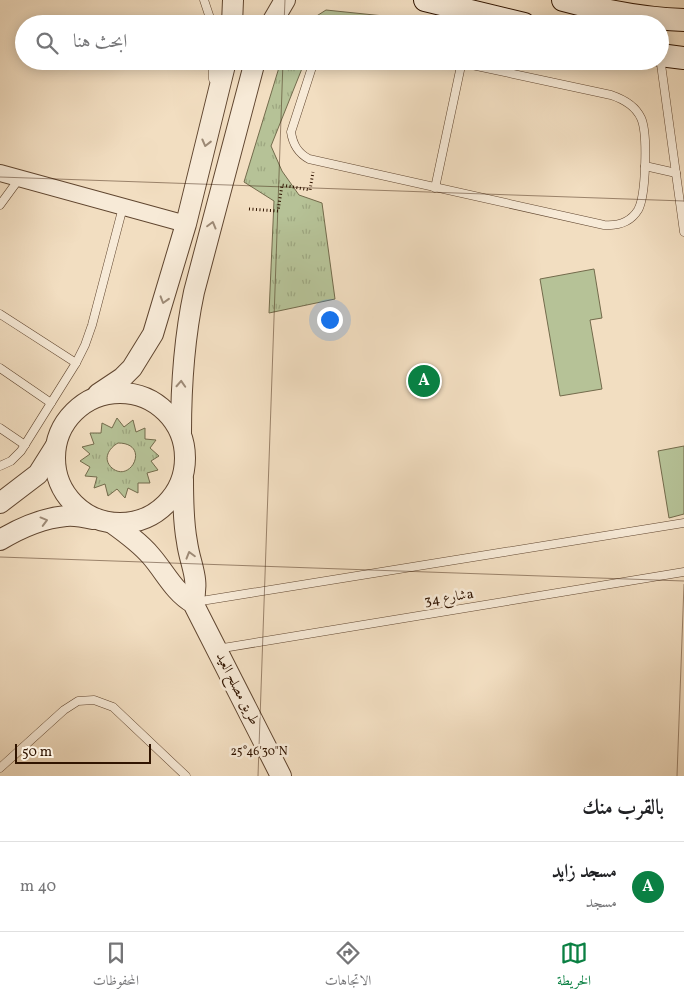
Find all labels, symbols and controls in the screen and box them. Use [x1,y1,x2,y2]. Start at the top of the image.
search box [15,15,669,70]
icon: search [33,29,61,57]
text: ابحث هنا [73,29,127,55]
one-way arrow [201,138,212,147]
one-way arrow [206,222,216,230]
one-way arrow [160,295,170,303]
your location [317,307,343,333]
pin: A [408,362,440,400]
one-way arrow [176,380,187,388]
one-way arrow [40,516,49,527]
one-way arrow [185,551,196,559]
street label: شارع 34a [423,585,475,612]
street label: طريق مصلح العيد [209,649,263,730]
scale bar [15,741,151,764]
text: 50 m [22,743,52,762]
text: 25°46'30"N [230,744,288,760]
text: بالقرب منك [582,794,664,823]
text: مسجد زايد [552,859,617,885]
text: 40 m [20,876,56,898]
text: A [642,876,654,898]
text: مسجد [586,892,617,914]
tab: المحفوظات [93,939,139,994]
tab: الاتجاهات [325,939,371,994]
tab: الخريطة [557,939,591,994]

